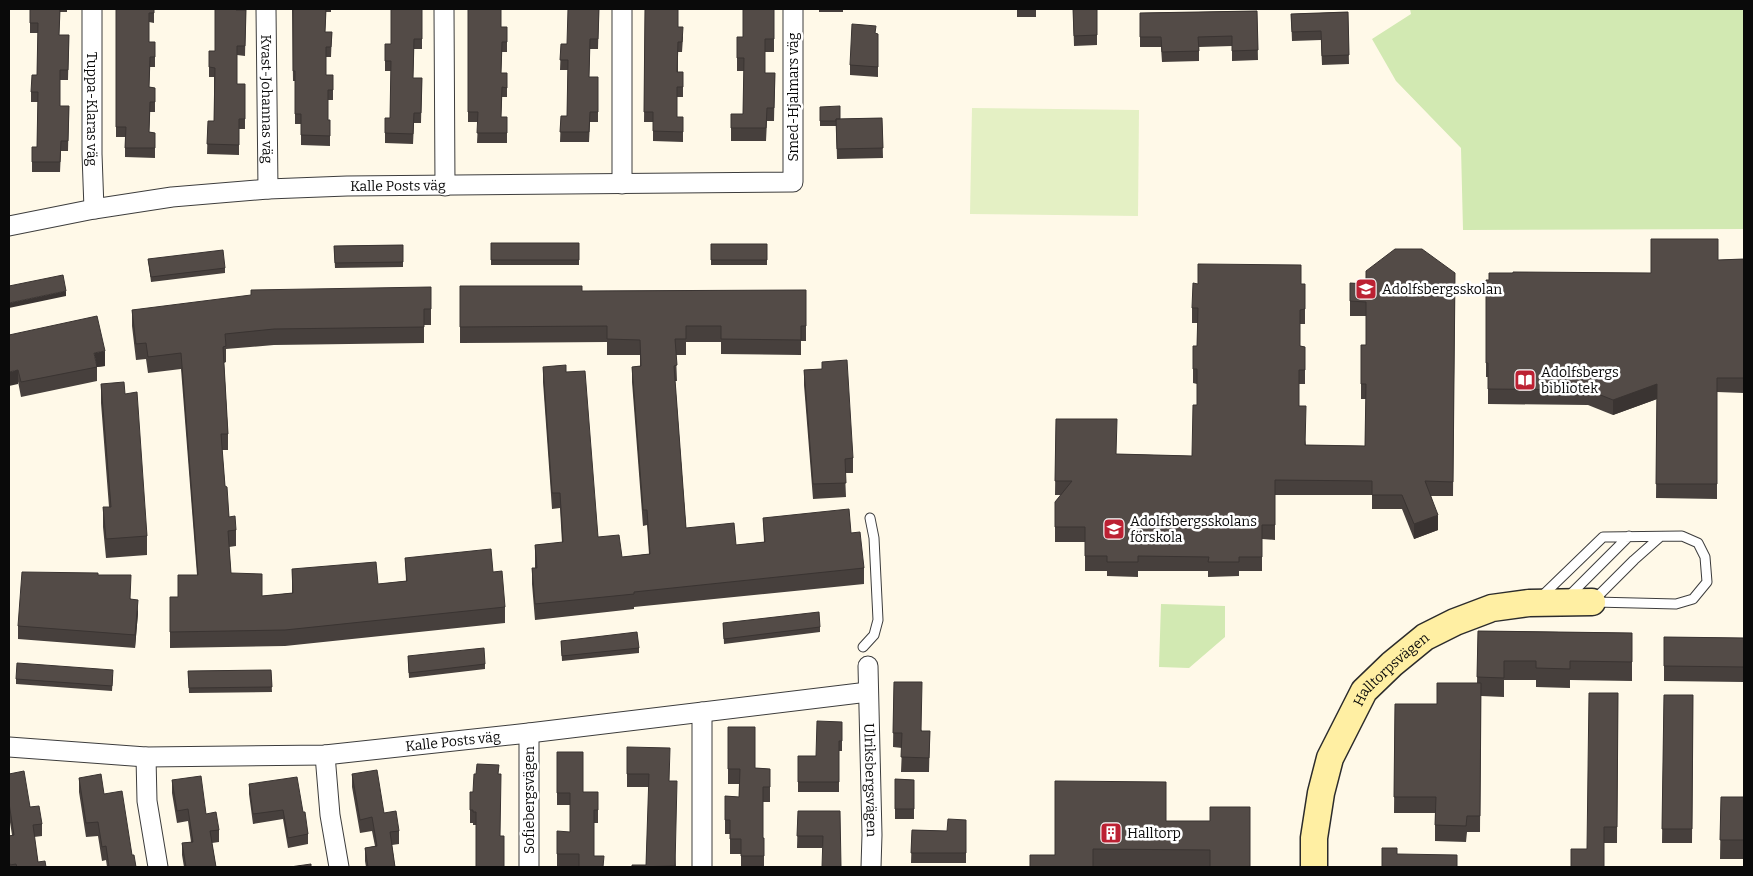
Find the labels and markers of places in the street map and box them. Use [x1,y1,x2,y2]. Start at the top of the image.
school or university icon: Adolfsbergsskolan [1354,277,1378,301]
place label: Adolfsbergsskolan [1382,281,1502,298]
place label: Adolfsbergs bibliotek [1541,364,1619,397]
library icon: Adolfsbergs bibliotek [1513,368,1537,392]
place label: Adolfsbergsskolans förskola [1130,513,1257,546]
school or university icon: Adolfsbergsskolans förskola [1102,517,1126,541]
building icon: Halltorp [1099,821,1123,845]
place label: Halltorp [1127,825,1181,842]

